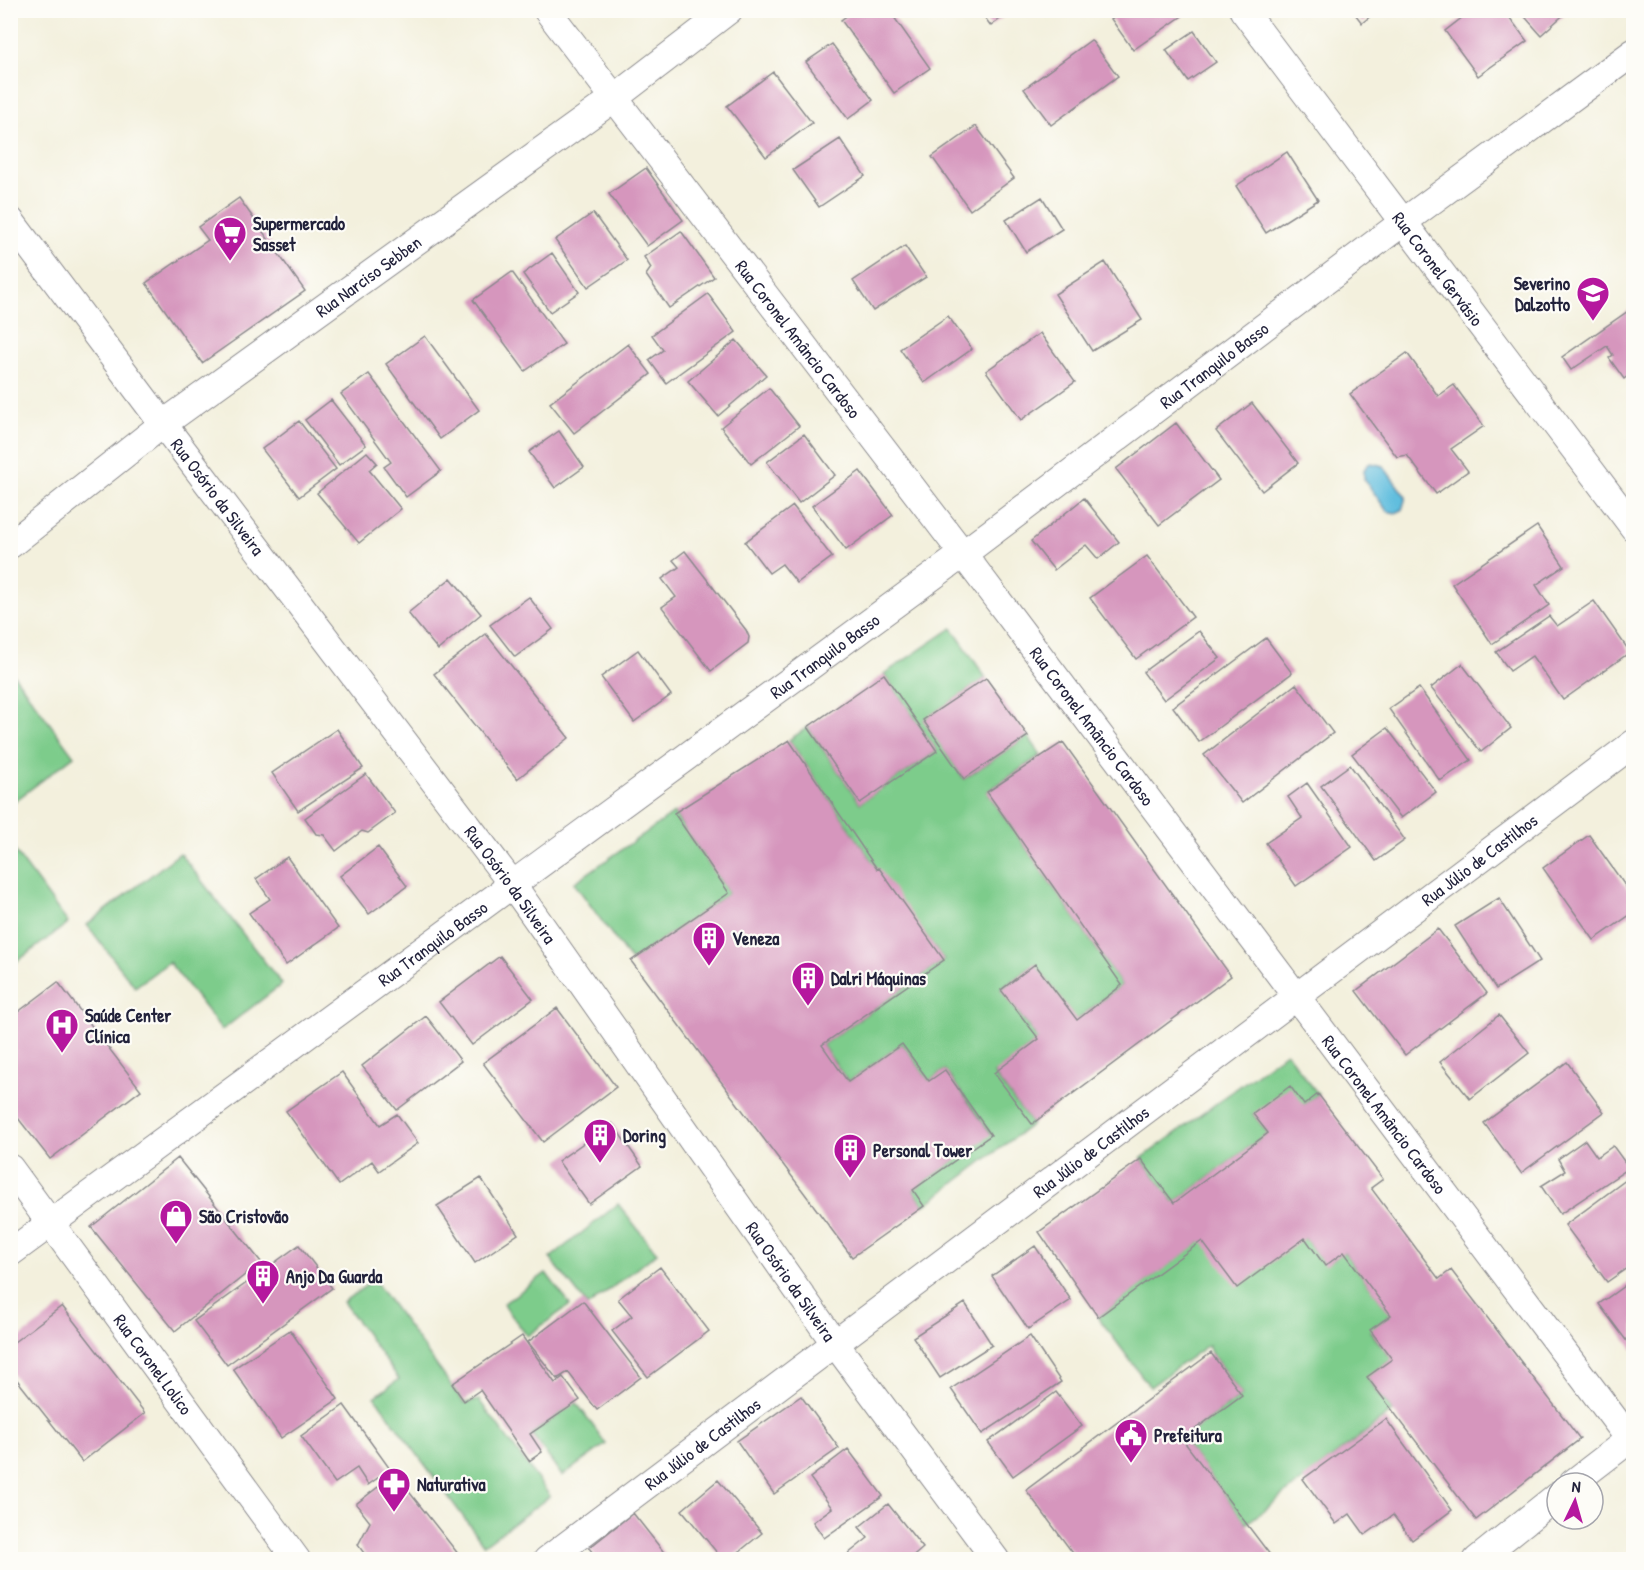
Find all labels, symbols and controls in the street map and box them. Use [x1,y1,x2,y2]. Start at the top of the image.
street label: Rua Coronel Gervásio [1387,206,1490,331]
place label: Supermercado Sasset [253,211,346,257]
supermarket icon: Supermercado Sasset [212,215,248,262]
street label: Rua Narciso Sebben [310,229,426,323]
street label: Rua Coronel Amâncio Cardoso [730,255,867,423]
place label: Severino Dalzotto [1514,271,1571,317]
school or university icon: Severino Dalzotto [1575,275,1611,322]
street label: Rua Tranquilo Basso [1154,316,1273,414]
street label: Rua Osório da Silveira [165,433,271,560]
street label: Rua Tranquilo Basso [764,607,884,704]
street label: Rua Coronel Amâncio Cardoso [1024,641,1161,811]
street label: Rua Júlio de Castilhos [1416,807,1542,911]
street label: Rua Osório da Silveira [459,820,563,949]
street label: Rua Tranquilo Basso [373,894,492,992]
building icon: Veneza [691,920,727,967]
place label: Veneza [732,926,780,951]
building icon: Dalri Máquinas [790,960,826,1007]
place label: Dalri Máquinas [831,966,926,992]
place label: Saúde Center Clínica [85,1003,171,1049]
hospital icon: Saúde Center Clínica [44,1007,80,1054]
street label: Rua Coronel Amâncio Cardoso [1317,1029,1453,1199]
street label: Rua Júlio de Castilhos [1027,1099,1154,1203]
building icon: Doring [582,1117,618,1164]
place label: Doring [623,1123,666,1149]
building icon: Personal Tower [832,1132,868,1179]
place label: Personal Tower [873,1138,972,1163]
shop icon: São Cristovão [158,1198,194,1245]
place label: São Cristovão [199,1204,289,1229]
street label: Rua Osório da Silveira [741,1216,842,1346]
building icon: Anjo Da Guarda [245,1258,281,1305]
place label: Anjo Da Guarda [286,1264,383,1289]
street label: Rua Coronel Lolico [108,1309,199,1420]
street label: Rua Júlio de Castilhos [639,1391,765,1495]
public building icon: Prefeitura [1113,1417,1149,1464]
place label: Prefeitura [1154,1423,1223,1448]
pharmacy icon: Naturativa [376,1466,412,1513]
north arrow [1545,1471,1605,1531]
place label: Naturativa [417,1472,486,1497]
text: N [1571,1475,1582,1497]

